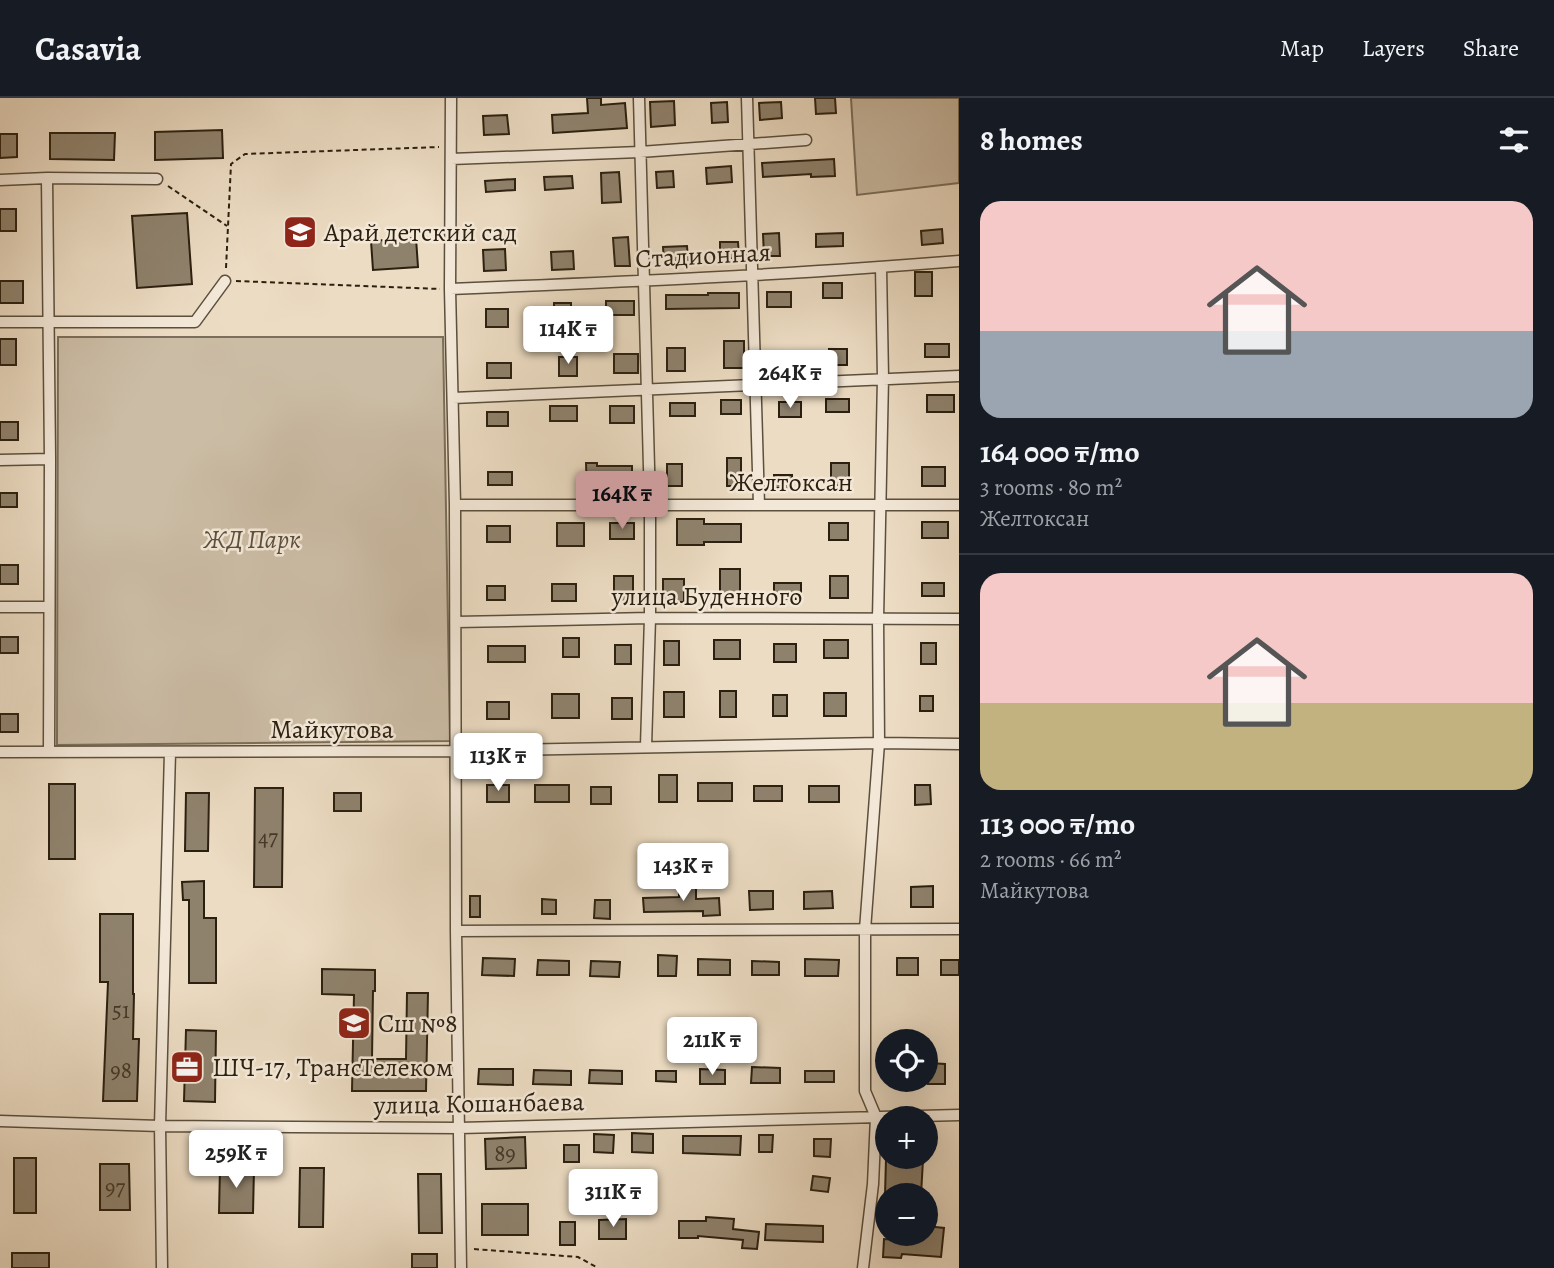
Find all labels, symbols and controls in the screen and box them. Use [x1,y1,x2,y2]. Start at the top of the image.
text: Casavia [35,26,141,71]
text: Map [1280,32,1324,64]
text: Layers [1362,32,1425,64]
text: Share [1463,32,1519,64]
text: 8 homes [980,120,1083,160]
icon: filters [1495,121,1533,159]
school or university icon: Арай детский сад [281,213,319,251]
place label: Арай детский сад [323,215,517,250]
street label: Стадионная [634,234,772,277]
icon: home [1194,247,1320,373]
pin: 114K ₸ [511,306,625,366]
text: 114K ₸ [539,313,597,344]
pin: 264K ₸ [733,350,847,410]
text: 264K ₸ [758,357,822,388]
text: 164 000 ₸/mo [980,432,1140,472]
street label: Желтоксан [729,465,853,500]
pin: 164K ₸ [565,472,679,531]
text: 3 rooms · 80 m² [980,472,1122,503]
text: 164K ₸ [592,478,652,509]
text: Желтоксан [980,503,1089,534]
park label: ЖД Парк [202,522,301,557]
street label: улица Буденного [611,579,802,614]
icon: home [1194,619,1320,745]
street label: Майкутова [270,712,394,747]
pin: 113K ₸ [441,734,555,793]
text: 113K ₸ [470,740,526,771]
text: 113 000 ₸/mo [980,804,1135,844]
house number: 47 [258,822,278,853]
pin: 143K ₸ [626,844,740,903]
text: 2 rooms · 66 m² [980,844,1122,875]
text: 143K ₸ [653,850,713,881]
text: Майкутова [980,875,1089,906]
house number: 51 [112,995,130,1026]
school or university icon: Сш №8 [335,1004,373,1042]
place label: Сш №8 [378,1006,458,1041]
pin: 211K ₸ [655,1018,769,1077]
text: 211K ₸ [683,1024,741,1055]
map controls [875,1029,938,1246]
button: locate [875,1029,938,1092]
office icon: ШЧ-17, ТрансТелеком [168,1048,206,1086]
place label: ШЧ-17, ТрансТелеком [212,1050,453,1085]
house number: 98 [110,1055,132,1086]
street label: улица Кошанбаева [372,1084,585,1123]
button: + [875,1106,938,1169]
pin: 259K ₸ [179,1130,293,1190]
text: 259K ₸ [205,1137,267,1168]
house number: 89 [494,1138,516,1169]
pin: 311K ₸ [556,1170,670,1229]
house number: 97 [105,1172,125,1203]
text: 311K ₸ [585,1176,641,1207]
button: − [875,1183,938,1246]

